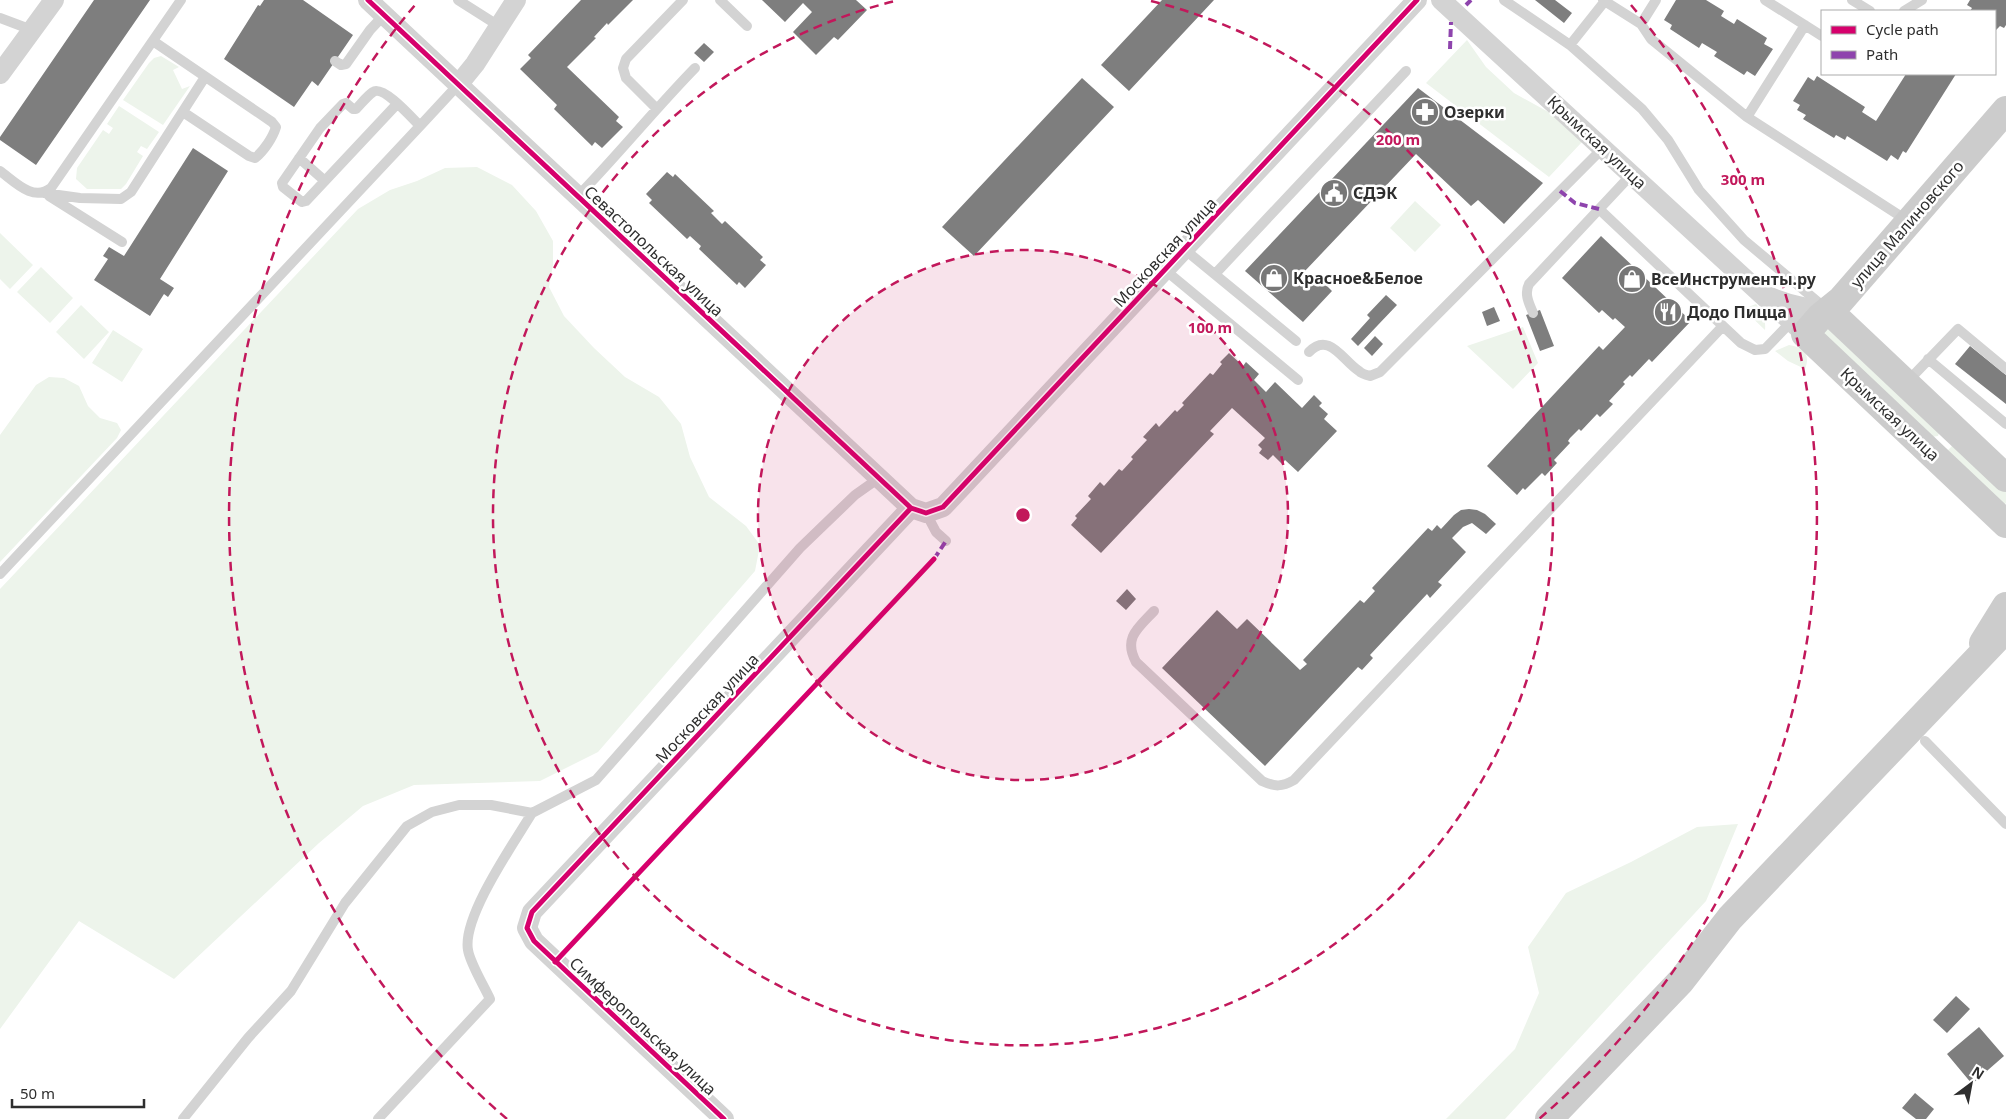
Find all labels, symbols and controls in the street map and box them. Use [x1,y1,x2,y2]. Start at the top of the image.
legend [1821,10,1996,75]
text: Cycle path [1866,19,1939,39]
text: Path [1866,44,1898,64]
street label: Крымская улица [1543,90,1651,194]
pharmacy icon: Озерки [1410,97,1440,127]
place label: Озерки [1444,101,1505,123]
text: 200 m [1376,129,1420,149]
street label: улица Малиновского [1845,155,1969,293]
text: 300 m [1721,169,1765,189]
public building icon: СДЭК [1319,178,1349,208]
street label: Севастопольская улица [580,181,728,321]
place label: СДЭК [1353,182,1398,204]
street label: Московская улица [1108,192,1222,312]
shop icon: Красное&Белое [1259,263,1289,293]
shop icon: ВсеИнструменты.ру [1617,264,1647,294]
place label: Красное&Белое [1293,267,1423,289]
place label: ВсеИнструменты.ру [1651,268,1817,290]
restaurant icon: Додо Пицца [1653,297,1683,327]
place label: Додо Пицца [1687,301,1787,323]
text: 100 m [1188,317,1232,337]
street label: Крымская улица [1836,362,1944,466]
centre of rings [1014,506,1032,524]
street label: Московская улица [650,648,764,768]
street label: Симферопольская улица [565,952,721,1100]
north arrow [1946,1059,1996,1109]
text: N [1968,1061,1988,1084]
scale bar [12,1076,145,1108]
text: 50 m [20,1083,55,1103]

